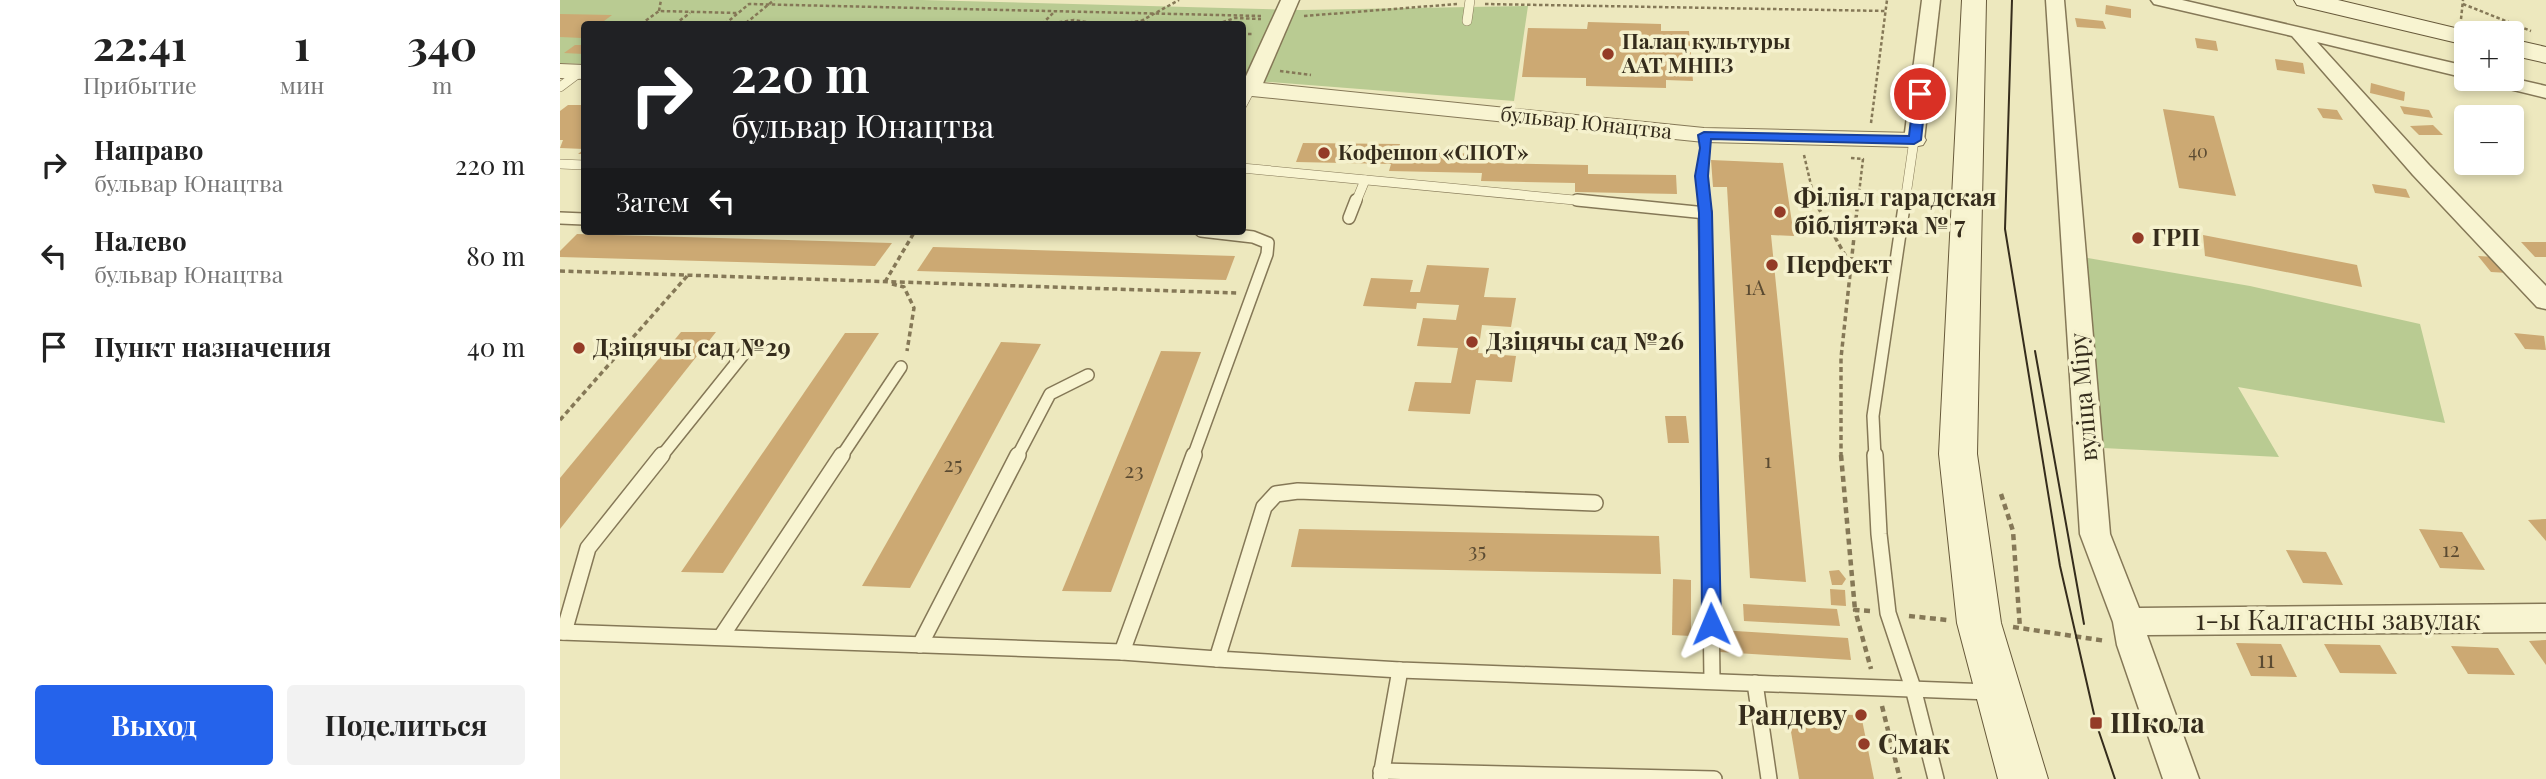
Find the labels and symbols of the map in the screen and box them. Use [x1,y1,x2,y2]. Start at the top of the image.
place label: Палац культуры ААТ МНПЗ [1621,26,1790,78]
marker: Палац культуры ААТ МНПЗ [1600,46,1616,62]
pin [1890,64,1950,124]
street label: бульвар Юнацтва [1499,98,1674,144]
place label: Кофешоп «СПОТ» [1338,137,1529,165]
house number: 40 [2188,139,2208,163]
marker: Кофешоп «СПОТ» [1316,145,1332,161]
place label: Філіял гарадская бібліятэка № 7 [1794,180,1997,240]
marker: Філіял гарадская бібліятэка № 7 [1772,204,1788,220]
place label: ГРП [2152,220,2200,252]
marker: ГРП [2130,230,2146,246]
place label: Перфект [1786,247,1892,279]
marker: Перфект [1764,257,1780,273]
house number: 1А [1745,272,1766,300]
place label: Дзіцячы сад №26 [1486,324,1684,356]
place label: Дзіцячы сад №29 [593,330,791,362]
street label: вуліца Міру [2060,331,2104,463]
marker: Дзіцячы сад №26 [1464,334,1480,350]
marker: Дзіцячы сад №29 [571,340,587,356]
house number: 1 [1764,445,1772,473]
house number: 25 [944,449,962,477]
house number: 23 [1124,455,1144,483]
house number: 12 [2442,534,2460,562]
house number: 35 [1468,535,1486,563]
position arrow [1674,587,1748,661]
street label: 1-ы Калгасны завулак [2195,600,2481,637]
house number: 11 [2257,642,2275,674]
place label: Рандеву [1738,695,1847,732]
place label: Школа [2110,703,2205,740]
marker: Рандеву [1853,707,1869,723]
marker: Школа [2088,715,2104,731]
place label: Смак [1878,724,1950,761]
marker: Смак [1856,736,1872,752]

